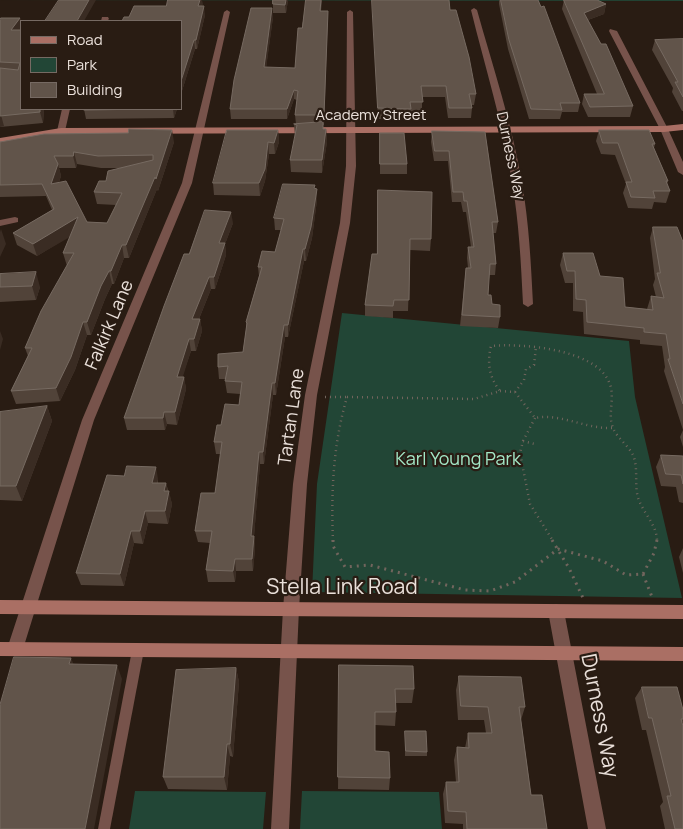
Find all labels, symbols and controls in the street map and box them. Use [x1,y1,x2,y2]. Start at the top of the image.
legend [20,20,182,110]
text: Road [67,29,103,50]
text: Park [67,54,97,75]
text: Building [67,79,122,100]
street label: Academy Street [316,107,426,125]
street label: Durness Way [492,110,528,202]
street label: Falkirk Lane [81,277,139,373]
street label: Tartan Lane [274,367,310,467]
park label: Karl Young Park [395,449,521,471]
street label: Stella Link Road [266,575,418,601]
street label: Durness Way [575,652,623,780]

